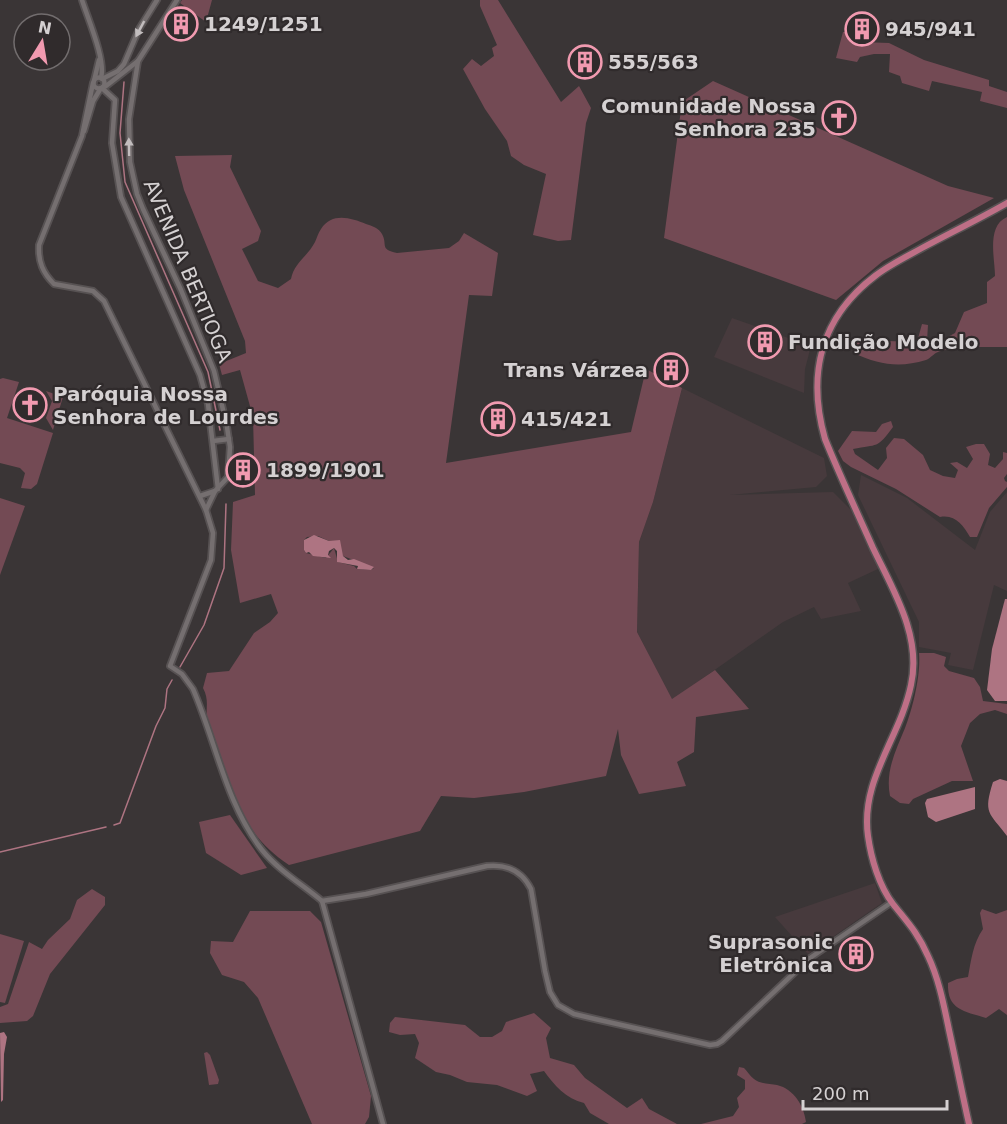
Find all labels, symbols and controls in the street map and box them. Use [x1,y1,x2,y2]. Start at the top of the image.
building icon: 1249/1251 [163,6,199,42]
building icon: 945/941 [844,11,880,47]
north arrow [12,12,72,72]
place label: 1249/1251 [204,12,323,36]
text: N [36,17,53,38]
place label: 945/941 [885,17,976,41]
one-way arrow [135,20,145,37]
building icon: 555/563 [567,44,603,80]
place label: 555/563 [608,50,699,74]
place label: Comunidade Nossa Senhora 235 [601,94,816,141]
church icon: Comunidade Nossa Senhora 235 [821,100,857,136]
one-way arrow [125,137,134,156]
street label: AVENIDA BERTIOGA [139,176,238,366]
building icon: Fundição Modelo [747,324,783,360]
place label: Fundição Modelo [788,330,979,354]
building icon: Trans Várzea [653,352,689,388]
place label: Trans Várzea [504,358,648,382]
place label: Paróquia Nossa Senhora de Lourdes [53,382,279,429]
church icon: Paróquia Nossa Senhora de Lourdes [12,387,48,423]
building icon: 415/421 [480,401,516,437]
place label: 415/421 [521,407,612,431]
building icon: 1899/1901 [225,452,261,488]
place label: 1899/1901 [266,458,385,482]
place label: Suprasonic Eletrônica [708,930,833,977]
building icon: Suprasonic Eletrônica [838,936,874,972]
scale bar [803,1073,947,1111]
text: 200 m [812,1083,870,1104]

